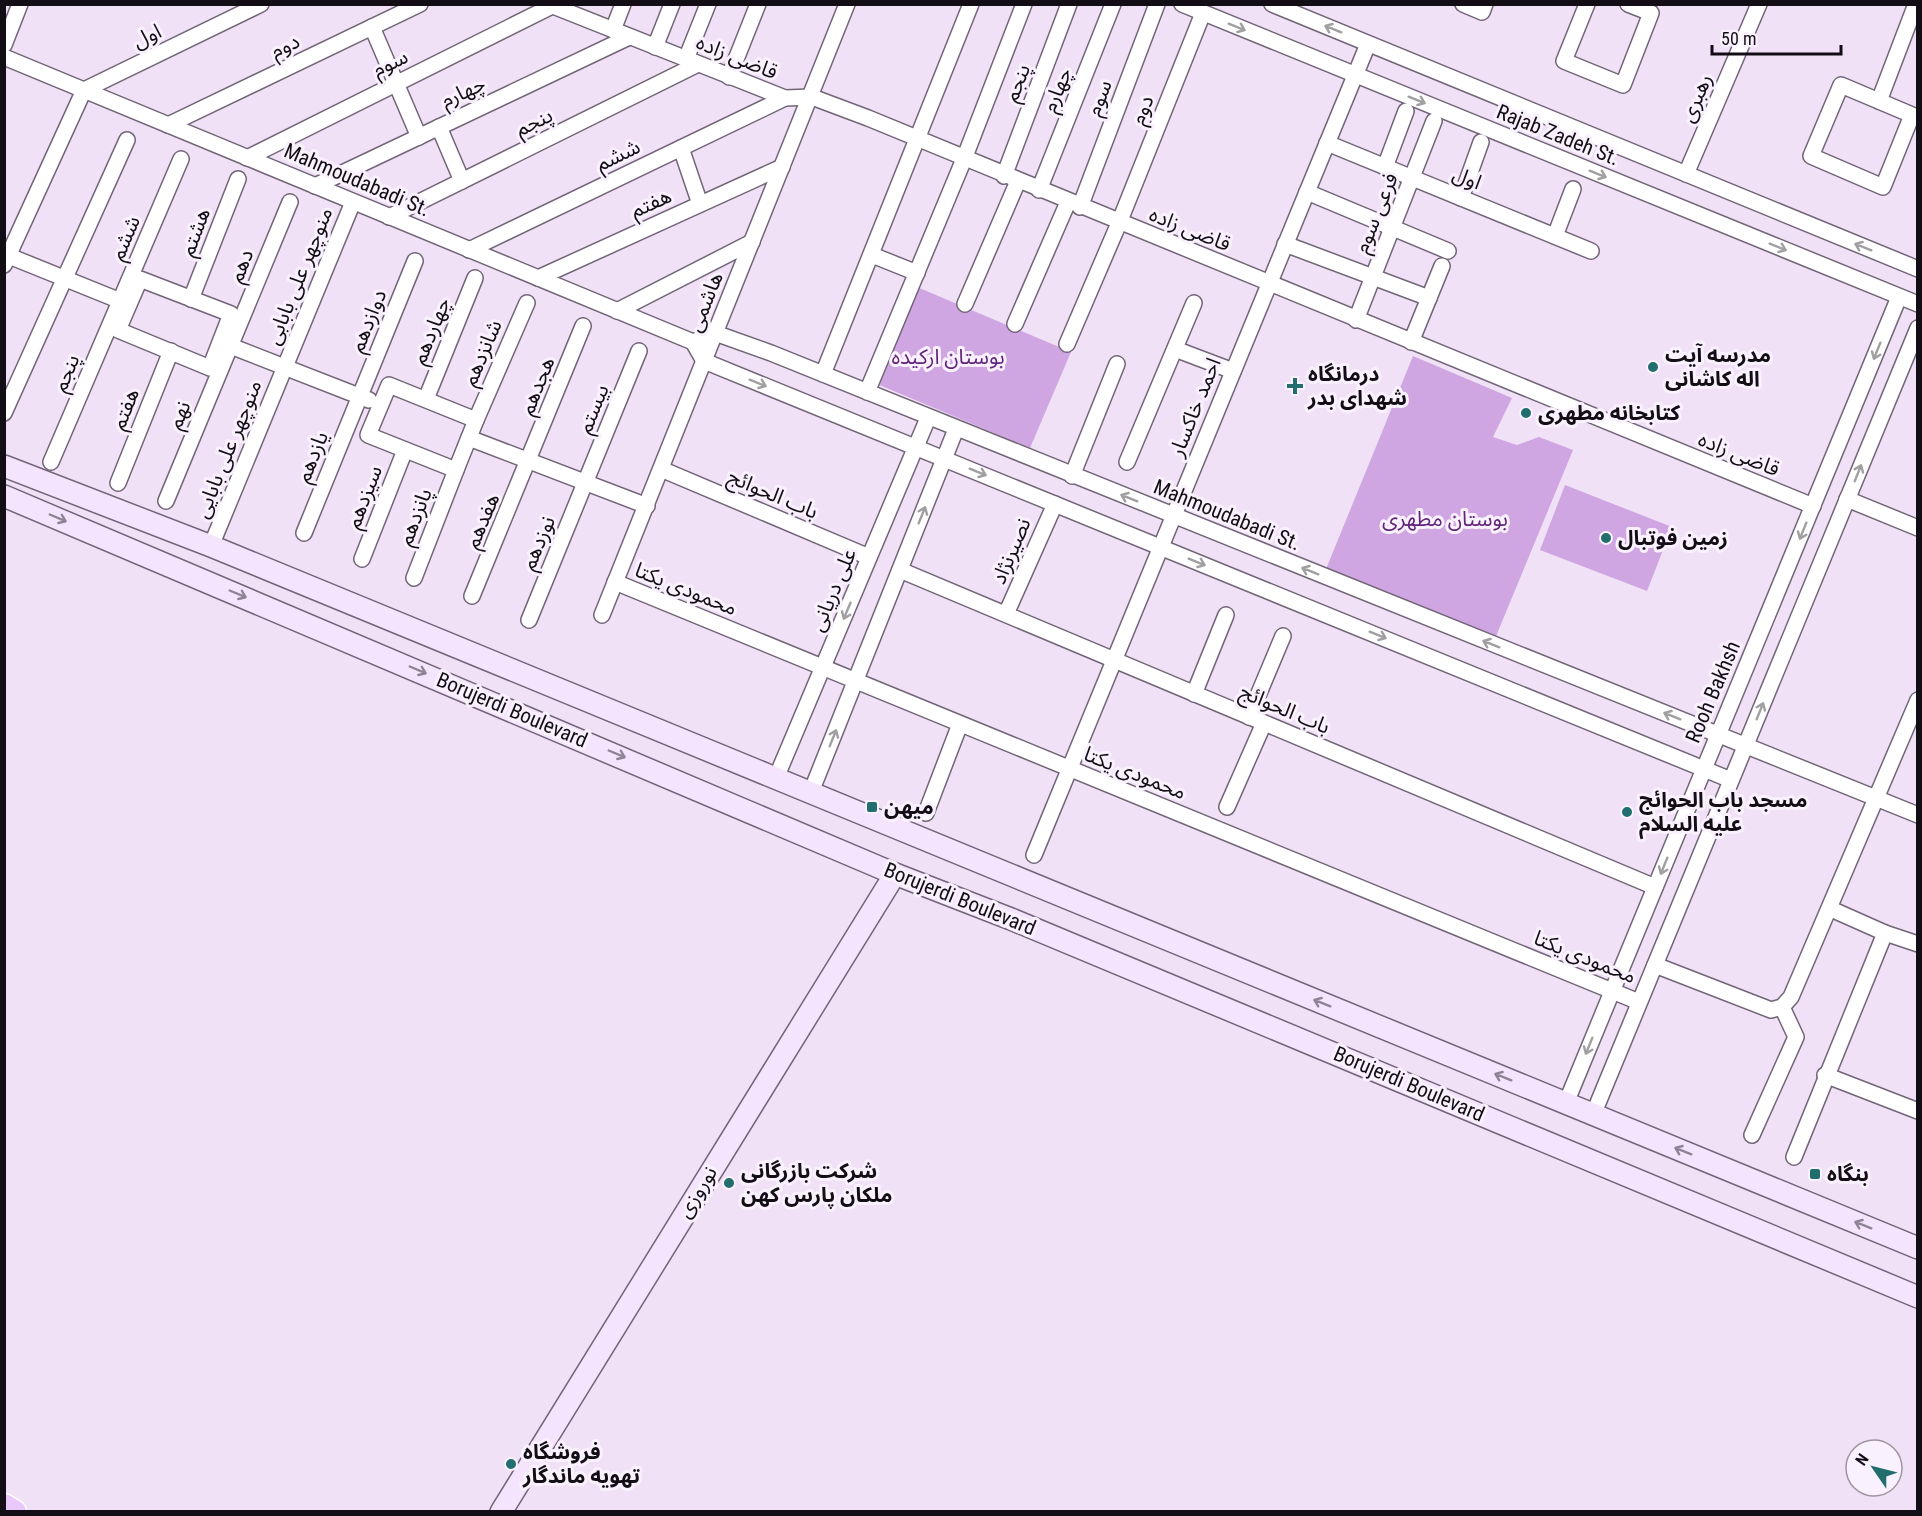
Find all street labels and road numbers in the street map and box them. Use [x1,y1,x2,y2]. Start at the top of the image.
street label: اول [129,19,165,53]
street label: دوم [266,29,305,67]
street label: قاضی زاده [693,30,781,84]
street label: سوم [368,44,413,85]
street label: پنجم [999,61,1038,106]
street label: چهارم [1037,64,1080,117]
street label: رهبری [1675,70,1717,126]
street label: چهارم [437,71,491,116]
street label: سوم [1081,77,1120,121]
street label: دوم [1125,92,1162,130]
street label: Rajab Zadeh St. [1493,100,1623,170]
street label: پنجم [511,103,558,144]
street label: ششم [592,134,645,179]
street label: Mahmoudabadi St. [280,138,434,222]
street label: اول [1449,161,1485,195]
street label: فرعی سوم [1349,169,1407,258]
street label: هفتم [627,183,676,225]
street label: قاضی زاده [1146,202,1234,256]
street label: منوچهر علی بابابی [261,204,338,349]
street label: هشتم [175,205,218,261]
street label: ششم [105,212,148,265]
street label: دهم [224,246,261,287]
street label: هاشمی [682,269,728,335]
street label: دوازدهم [345,286,394,357]
street label: چهاردهم [407,294,458,369]
street label: شانزدهم [457,316,509,391]
street label: پنجم [47,351,87,397]
street label: هجدهم [515,353,562,420]
street label: احمد خاکسار [1164,354,1226,461]
street label: منوچهر علی بابایی [189,377,268,522]
street label: بیستم [572,381,616,438]
street label: هفتم [106,385,147,434]
street label: نهم [162,397,198,434]
street label: قاضی زاده [1695,427,1783,481]
street label: یازدهم [291,428,336,487]
street label: سیزدهم [341,462,390,533]
street label: باب الحوائج [723,464,822,526]
street label: Mahmoudabadi St. [1150,475,1304,555]
street label: پانزدهم [393,485,440,550]
street label: هفدهم [460,490,507,553]
street label: نوزدهم [516,512,563,575]
street label: نصیرنژاد [986,514,1036,588]
street label: علی دریانی [805,545,861,635]
street label: محمودی یکتا [631,558,741,620]
street label: Rooh Bakhsh [1681,638,1745,746]
street label: Borujerdi Boulevard [433,667,591,753]
street label: باب الحوائج [1235,679,1334,741]
street label: محمودی یکتا [1080,742,1190,804]
street label: Borujerdi Boulevard [881,858,1039,940]
street label: محمودی یکتا [1530,926,1640,988]
street label: Borujerdi Boulevard [1330,1041,1488,1127]
street label: نوروزی [672,1162,722,1222]

